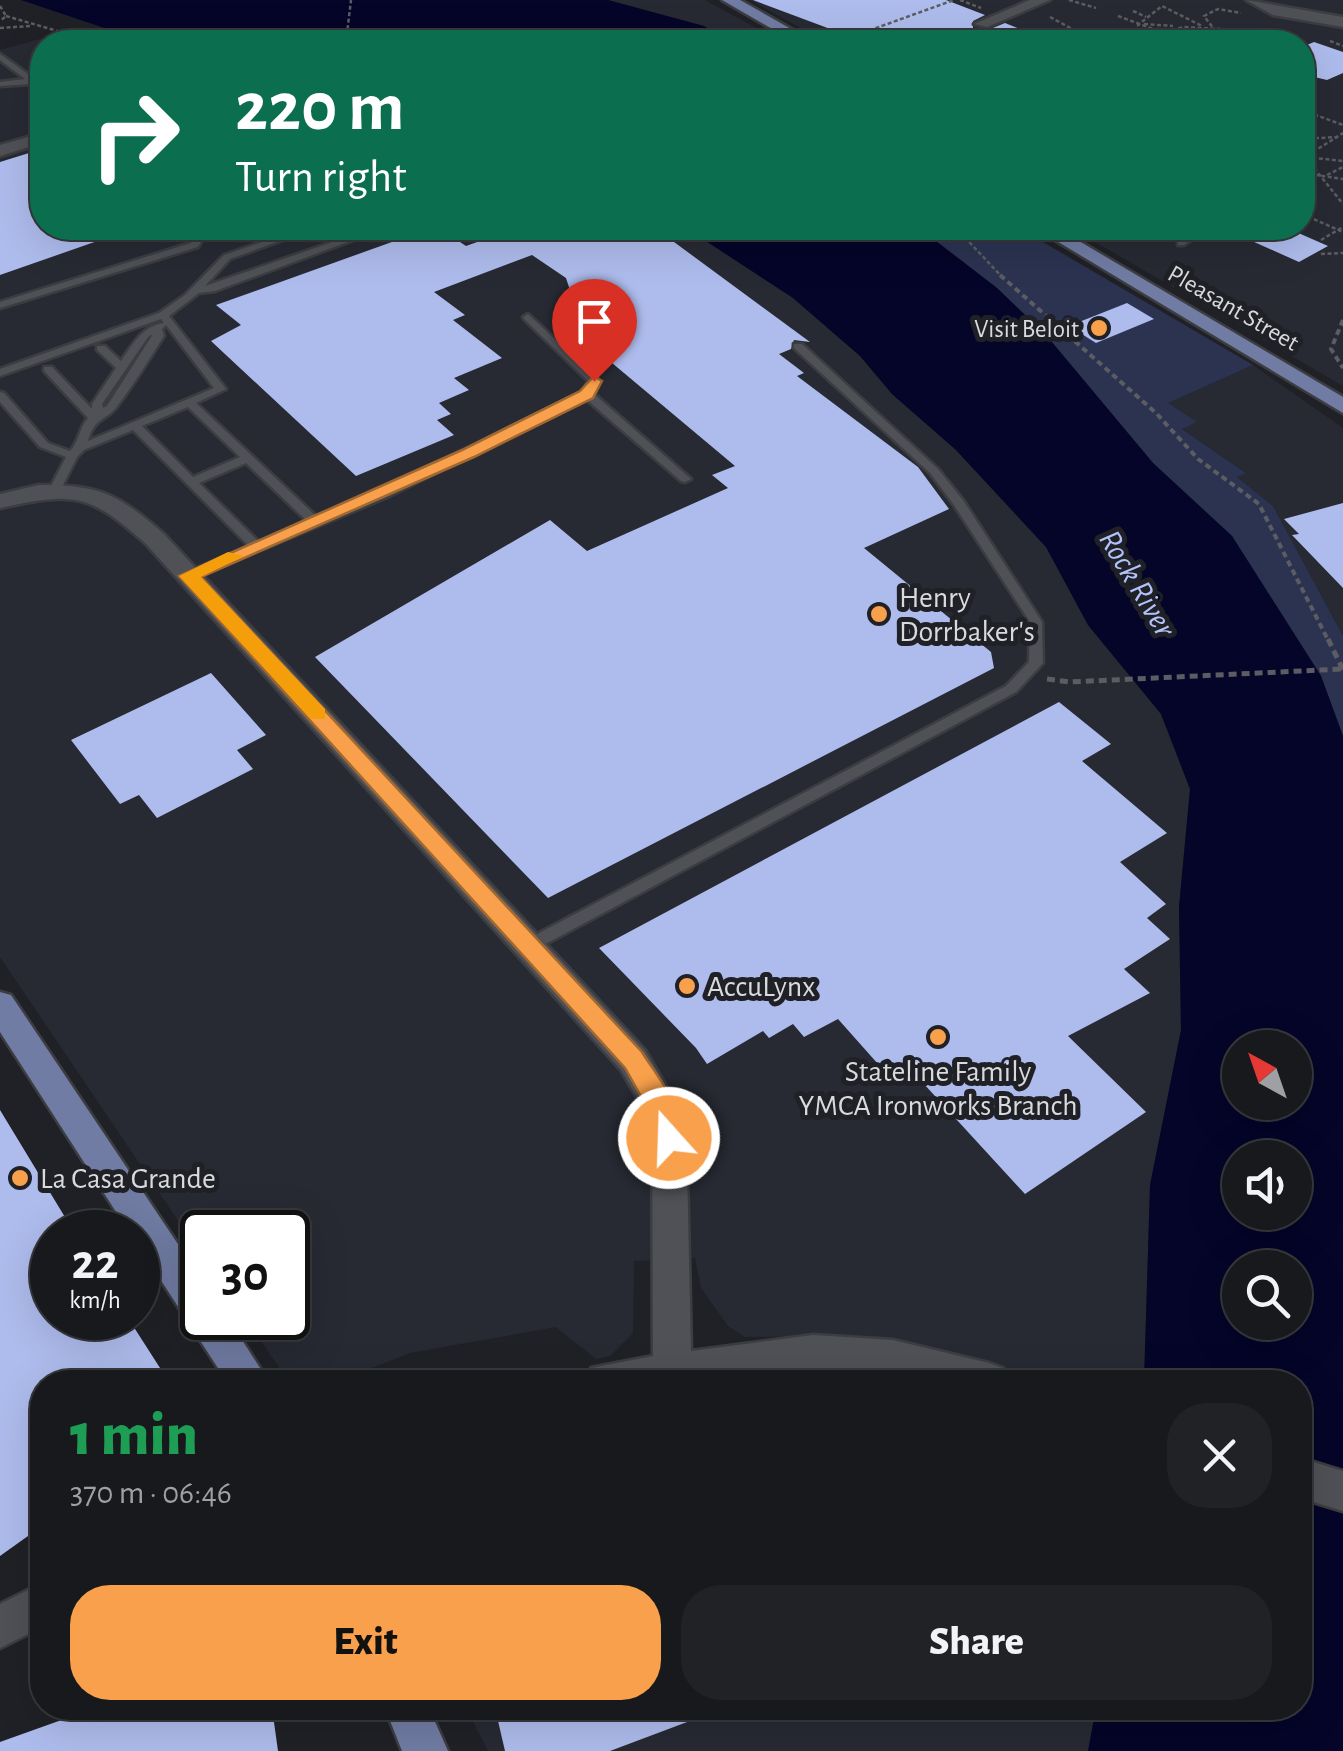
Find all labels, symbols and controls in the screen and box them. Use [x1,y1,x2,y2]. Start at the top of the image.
icon: right [70,70,200,200]
text: 220 m [235,73,404,143]
text: Turn right [235,155,407,200]
street label: Pleasant Street [1163,261,1303,356]
pin [552,279,637,382]
icon: arrive [567,294,622,349]
place label: Visit Beloit [974,317,1079,342]
marker: Visit Beloit [1088,317,1110,339]
water label: Rock River [1093,525,1182,644]
place label: Henry Dorrbaker's [899,583,1035,647]
marker: Henry Dorrbaker's [868,603,890,625]
place label: AccuLynx [707,972,815,1002]
marker: AccuLynx [676,975,698,997]
marker: Stateline Family YMCA Ironworks Branch [927,1026,949,1048]
north arrow [1222,1030,1312,1120]
map controls [1222,1030,1312,1340]
place label: Stateline Family YMCA Ironworks Branch [798,1057,1078,1121]
position arrow [617,1086,721,1190]
button: sound [1222,1140,1312,1230]
place label: La Casa Grande [40,1164,216,1194]
marker: La Casa Grande [9,1167,31,1189]
speed limit sign: 30 [180,1210,310,1340]
text: 22 [71,1238,119,1288]
button: search [1222,1250,1312,1340]
text: km/h [69,1288,121,1313]
button: close [1167,1403,1272,1508]
text: 1 min [70,1406,198,1466]
text: 370 m · 06:46 [70,1477,232,1509]
button: Exit [70,1585,661,1700]
button: Share [681,1585,1272,1700]

